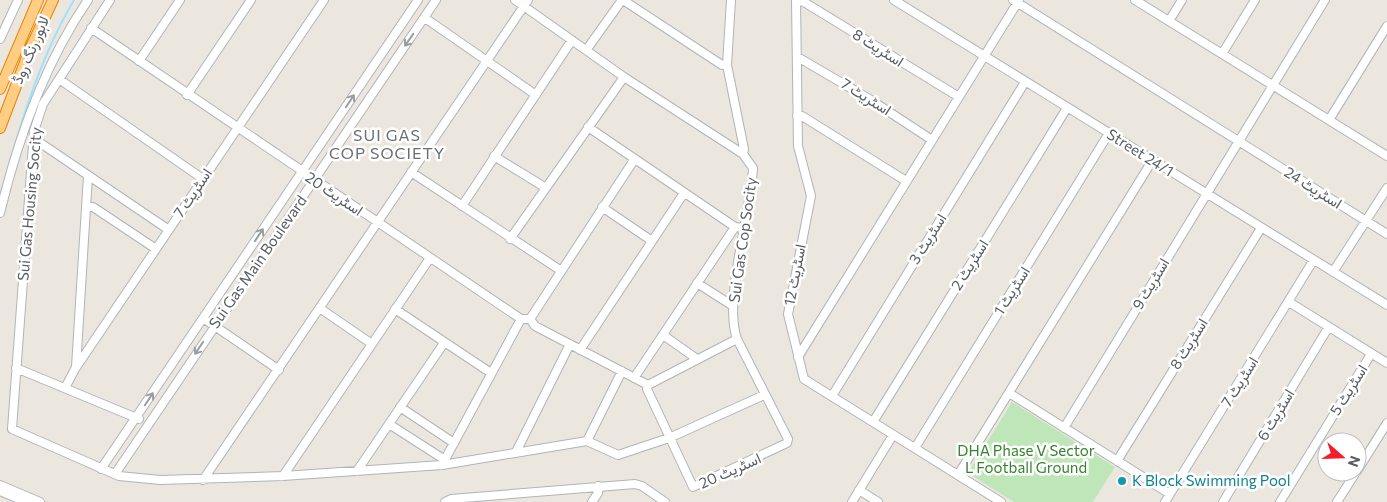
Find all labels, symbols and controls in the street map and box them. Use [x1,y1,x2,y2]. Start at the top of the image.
street label: لاہور رنگ روڈ [8,13,54,87]
street label: اسٹریٹ 8 [849,24,907,71]
one-way arrow [404,33,414,47]
street label: اسٹریٹ 7 [838,74,895,119]
one-way arrow [345,94,355,108]
district label: SUI GAS COP SOCIETY [329,125,445,162]
street label: Street 24/1 [1104,125,1177,180]
street label: Sui Gas Housing Socity [13,126,45,282]
street label: اسٹریٹ 24 [1281,162,1346,213]
street label: اسٹریٹ 7 [169,164,216,221]
street label: اسٹریٹ 20 [302,167,367,220]
street label: Sui Gas Cop Socity [724,176,760,304]
street label: Sui Gas Main Boulevard [204,191,310,331]
street label: اسٹریٹ 3 [905,210,951,268]
one-way arrow [254,229,264,243]
street label: اسٹریٹ 2 [947,236,992,294]
street label: اسٹریٹ 12 [779,242,810,307]
street label: اسٹریٹ 9 [1128,255,1173,313]
street label: اسٹریٹ 1 [989,263,1034,319]
street label: اسٹریٹ 8 [1165,315,1212,373]
one-way arrow [194,341,204,355]
street label: اسٹریٹ 7 [1217,353,1262,410]
street label: اسٹریٹ 5 [1326,361,1372,419]
street label: اسٹریٹ 6 [1253,386,1298,444]
one-way arrow [144,393,154,407]
north arrow [1317,432,1367,482]
park label: DHA Phase V Sector L Football Ground [957,441,1095,476]
street label: اسٹریٹ 20 [696,448,764,493]
text: N [1345,454,1364,469]
place label: K Block Swimming Pool [1132,471,1291,489]
marker: K Block Swimming Pool [1116,475,1128,487]

